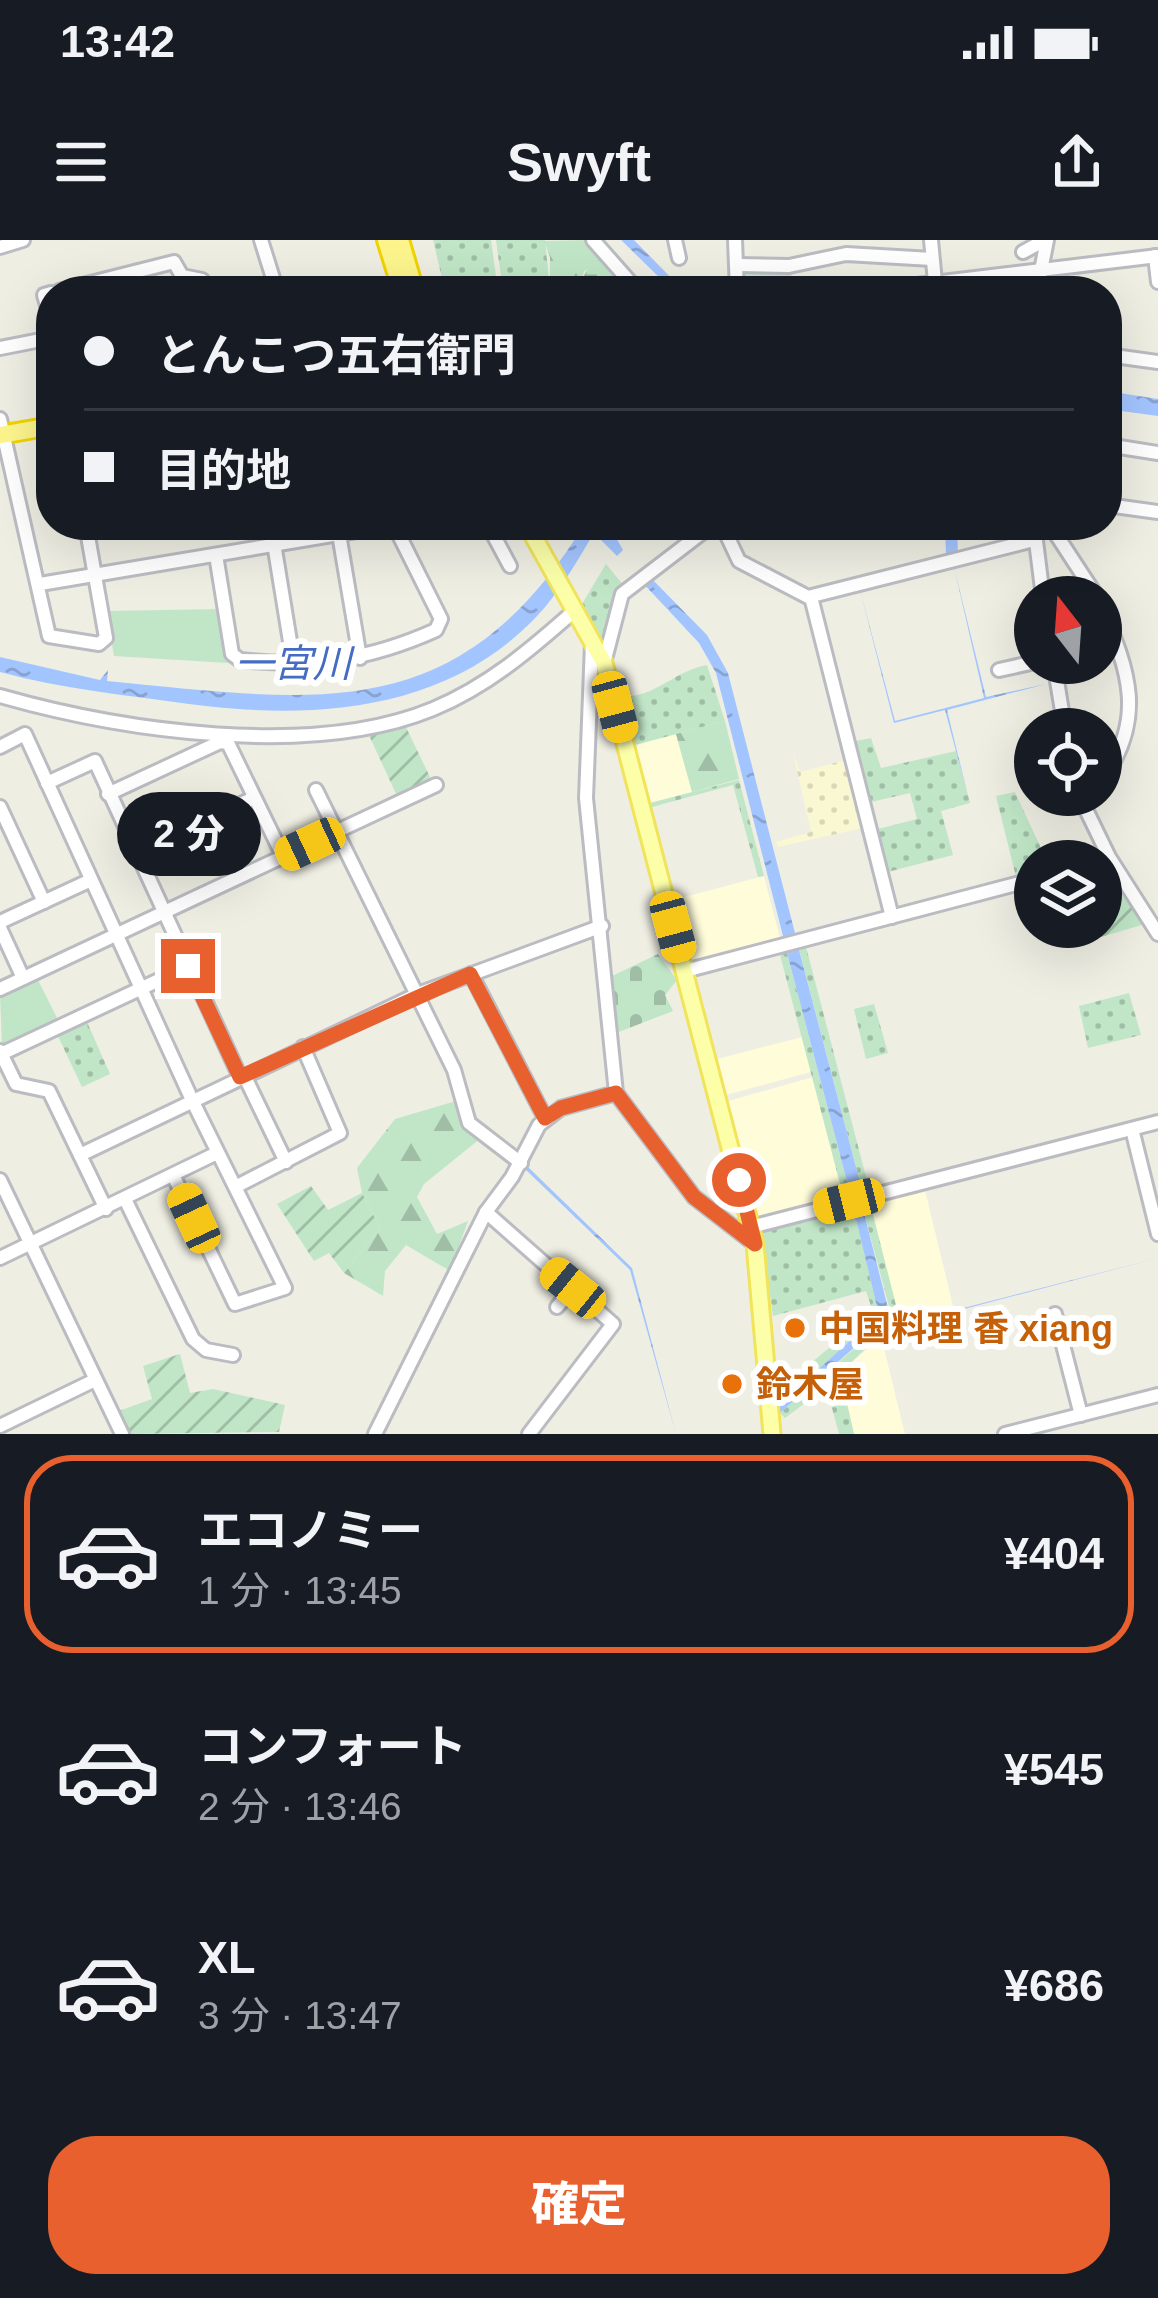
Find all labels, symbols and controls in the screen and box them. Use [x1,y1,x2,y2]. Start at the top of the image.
text: 13:42 [60,16,175,67]
icon: menu [48,129,114,195]
icon: share [1044,129,1110,195]
text: Swyft [507,132,651,192]
text: とんこつ五右衛門 [156,330,516,381]
text: 目的地 [156,445,291,496]
north arrow [1014,576,1122,684]
map controls [1014,576,1122,948]
water label: 一宮川 [234,642,355,685]
car [588,668,642,746]
button: locate [1014,708,1122,816]
callout: 2 分 [116,792,260,876]
text: 2 分 [153,812,225,855]
car [270,812,350,876]
button: layers [1014,840,1122,948]
car [646,888,700,966]
route end [161,939,215,993]
route start [712,1153,766,1207]
car [810,1175,888,1227]
car [162,1178,226,1258]
car [534,1251,612,1325]
place label: 中国料理 香 xiang [819,1308,1113,1349]
marker: 中国料理 香 xiang [782,1315,808,1341]
place label: 鈴木屋 [756,1364,864,1405]
marker: 鈴木屋 [719,1371,745,1397]
icon: car [54,1500,162,1608]
text: エコノミー [198,1505,423,1556]
text: ¥404 [1004,1528,1104,1579]
text: 1 分 · 13:45 [198,1569,402,1612]
icon: car [54,1716,162,1824]
text: コンフォート [198,1721,467,1772]
text: ¥545 [1004,1744,1104,1795]
text: 2 分 · 13:46 [198,1785,402,1828]
icon: car [54,1932,162,2040]
text: XL [198,1932,256,1983]
text: ¥686 [1004,1960,1104,2011]
text: 3 分 · 13:47 [198,1994,402,2037]
button: 確定 [48,2136,1110,2274]

